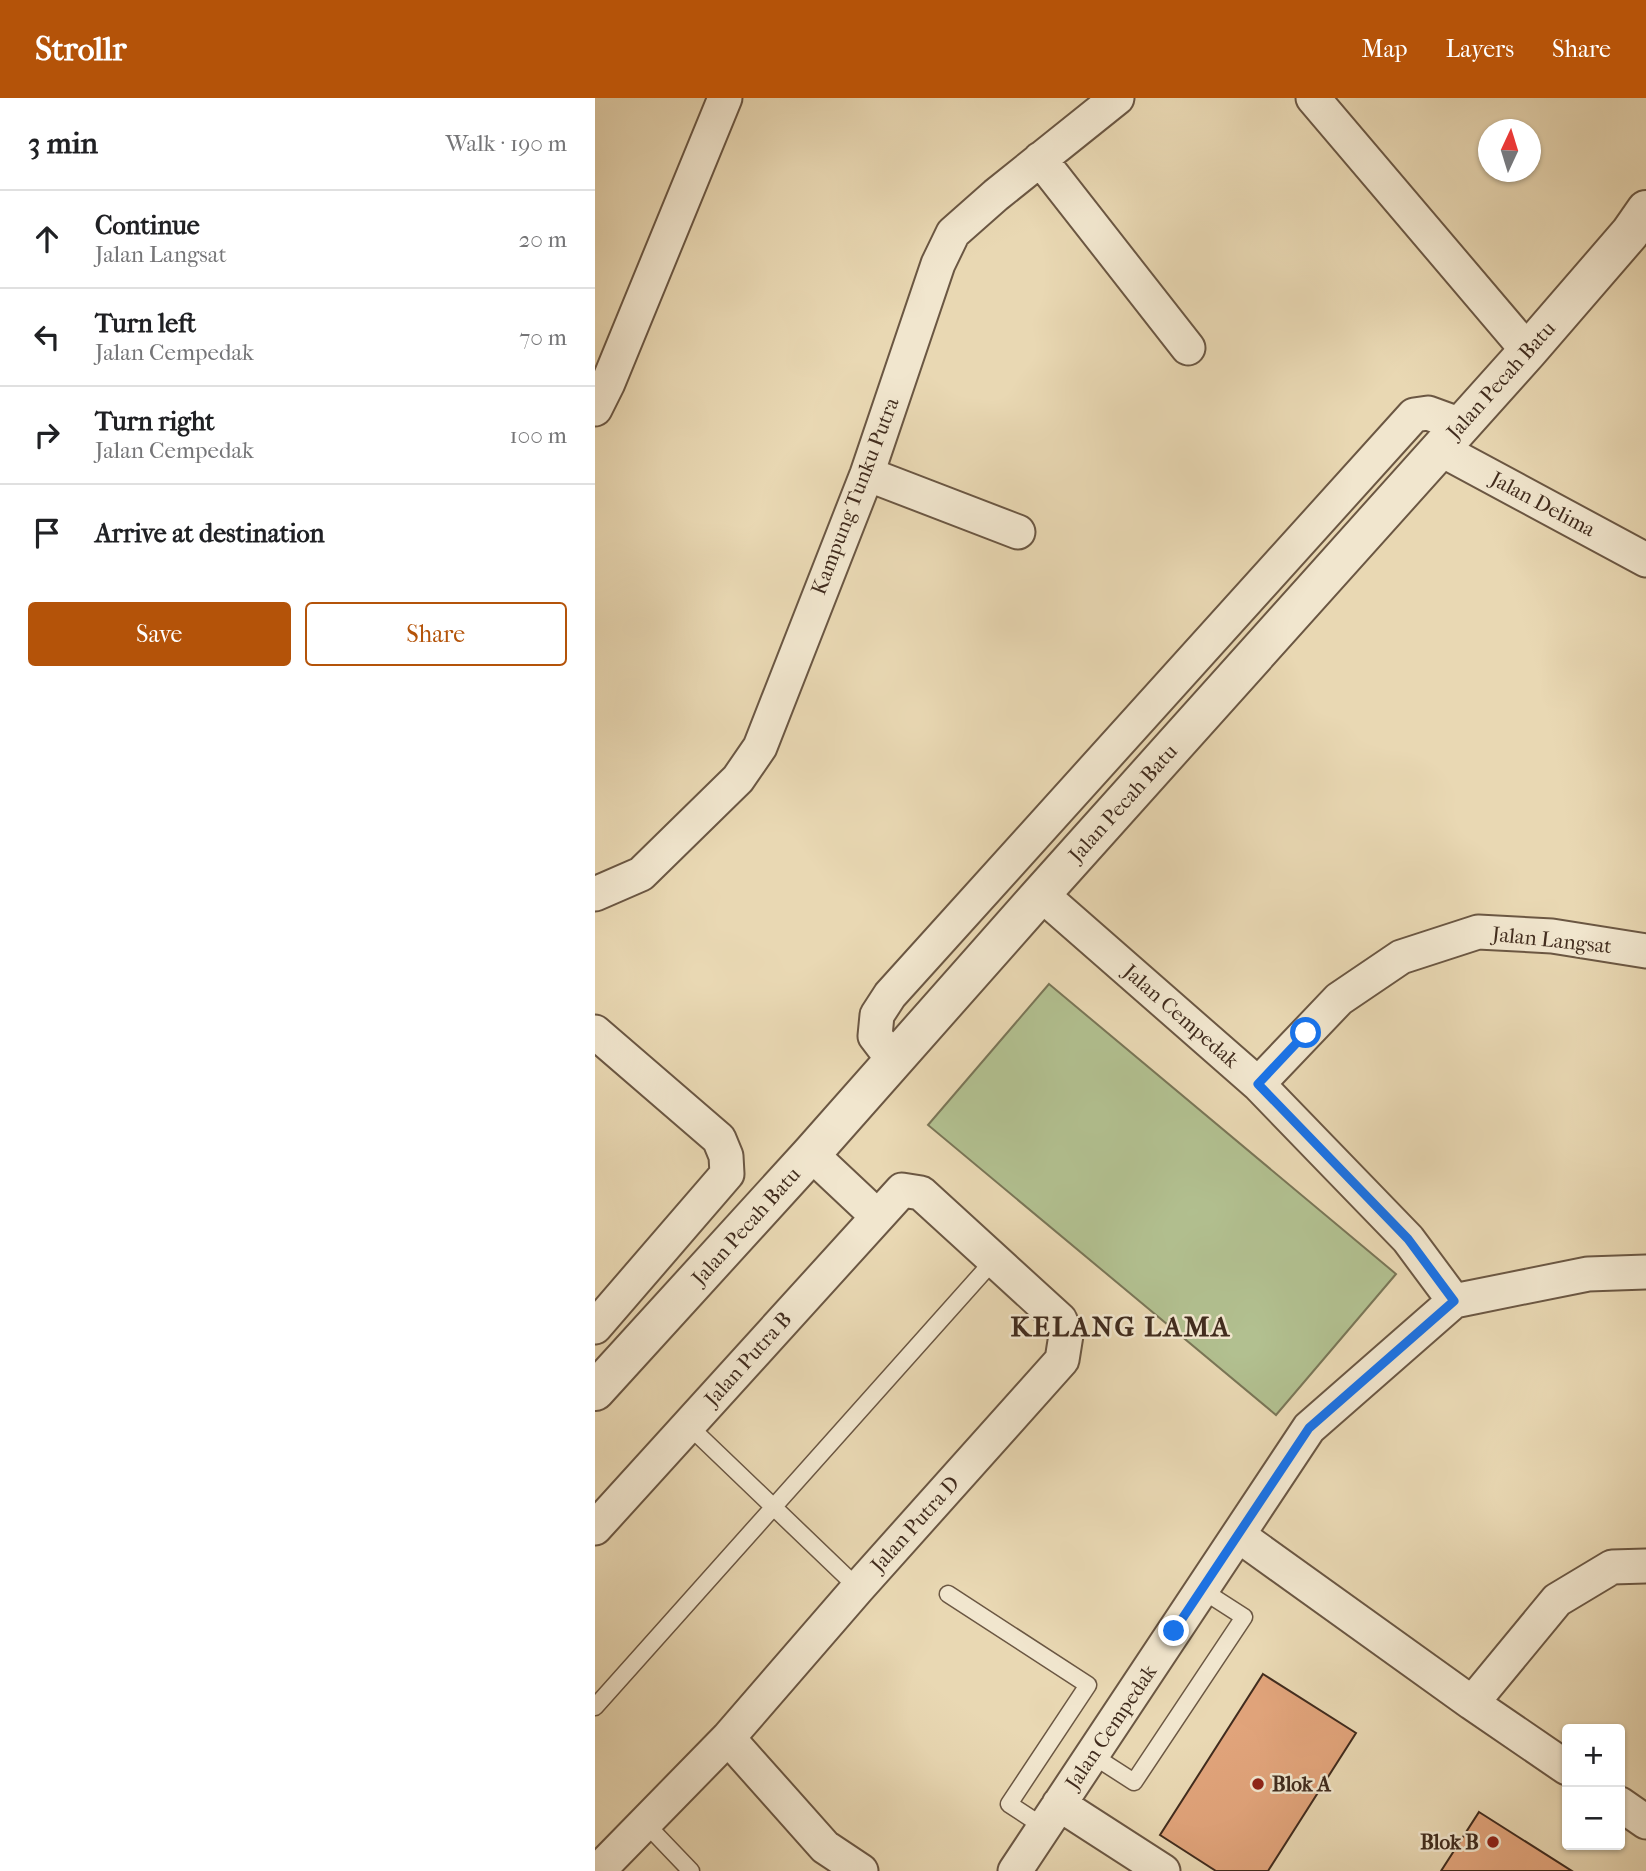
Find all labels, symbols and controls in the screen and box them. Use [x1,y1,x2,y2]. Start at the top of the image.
text: Strollr [35,30,126,69]
text: Map [1362,35,1408,63]
text: Layers [1446,35,1514,63]
text: Share [1552,35,1611,63]
north arrow [1478,119,1541,182]
text: 3 min [28,126,98,161]
text: Walk · 190 m [446,130,567,157]
text: Continue [95,210,200,241]
icon: ahead [28,220,66,258]
text: 20 m [518,226,567,253]
text: Jalan Langsat [95,241,227,268]
text: Turn left [95,308,196,339]
street label: Jalan Pecah Batu [1441,316,1560,445]
icon: left [28,318,66,356]
text: 70 m [519,324,567,351]
text: Jalan Cempedak [95,339,254,366]
street label: Kampung Tunku Putra [806,394,904,598]
text: Turn right [95,406,215,437]
icon: right [28,416,66,454]
text: 100 m [509,422,567,449]
text: Jalan Cempedak [95,437,254,464]
street label: Jalan Delima [1485,465,1600,542]
icon: arrive [28,514,66,552]
text: Arrive at destination [95,518,325,549]
button: Save [28,602,291,666]
button: Share [305,602,567,666]
street label: Jalan Pecah Batu [1063,739,1182,868]
street label: Jalan Langsat [1489,922,1614,958]
street label: Jalan Cempedak [1117,958,1244,1073]
route start [1290,1017,1321,1048]
street label: Jalan Pecah Batu [686,1162,805,1291]
street label: Jalan Putra B [698,1307,796,1412]
district label: KELANG LAMA [1011,1310,1231,1343]
street label: Jalan Putra D [864,1471,964,1578]
route end [1158,1615,1189,1646]
street label: Jalan Cempedak [1059,1660,1162,1796]
map controls [1562,1724,1625,1850]
button: + [1562,1724,1625,1787]
place label: Blok A [1272,1772,1332,1796]
marker: Blok A [1250,1776,1266,1792]
button: − [1562,1787,1625,1850]
place label: Blok B [1420,1830,1479,1854]
marker: Blok B [1485,1834,1501,1850]

